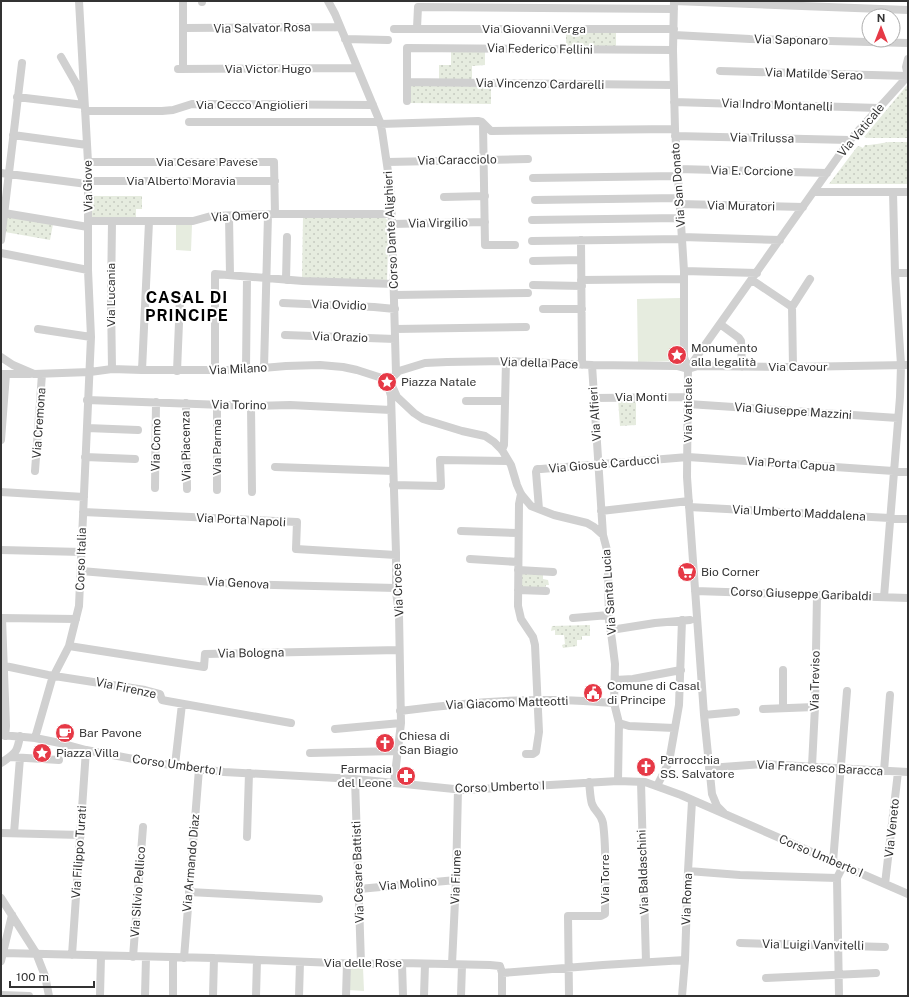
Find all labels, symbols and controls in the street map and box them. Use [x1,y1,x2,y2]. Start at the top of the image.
north arrow [861,8,901,48]
text: N [877,12,885,24]
street label: Via Salvator Rosa [213,20,311,36]
street label: Via Giovanni Verga [482,22,586,36]
street label: Via Saponaro [754,32,828,48]
street label: Via Federico Fellini [487,41,593,57]
street label: Via Victor Hugo [225,62,312,76]
street label: Via Matilde Serao [765,65,863,83]
street label: Via Vincenzo Cardarelli [476,76,604,92]
street label: Via Indro Montanelli [721,96,833,114]
street label: Via Cecco Angiolieri [196,98,308,112]
street label: Via Vaticale [835,100,887,159]
street label: Via Trilussa [730,130,794,146]
street label: Via San Donato [668,142,688,228]
street label: Via Caracciolo [417,152,497,168]
street label: Via Cesare Pavese [156,155,258,169]
street label: Via Giove [81,160,95,212]
street label: Via E. Corcione [710,163,794,179]
street label: Corso Dante Alighieri [381,171,401,289]
street label: Via Alberto Moravia [126,174,236,188]
street label: Via Muratori [707,198,775,214]
street label: Via Omero [211,207,269,225]
street label: Via Virgilio [408,215,468,231]
street label: Via Lucania [104,263,118,327]
district label: CASAL DI PRINCIPE [145,288,229,325]
street label: Via Ovidio [311,297,367,313]
street label: Via Orazio [312,329,368,345]
place label: Monumento alla legalità [691,341,758,369]
place icon: Monumento alla legalità [666,344,688,366]
street label: Via della Pace [500,355,579,371]
street label: Via Milano [209,360,268,378]
street label: Via Cavour [768,360,828,374]
place icon: Piazza Natale [376,371,398,393]
place label: Piazza Natale [401,375,476,389]
street label: Via Vaticale [681,377,695,443]
street label: Via Alfieri [586,386,604,442]
street label: Via Cremona [30,387,48,459]
street label: Via Monti [615,390,667,404]
street label: Via Torino [211,398,267,412]
street label: Via Giuseppe Mazzini [734,400,852,422]
street label: Via Piacenza [178,411,194,481]
street label: Via Como [149,418,163,472]
street label: Via Parma [210,419,224,475]
street label: Via Giosuè Carducci [548,452,660,476]
street label: Via Porta Capua [746,454,836,474]
street label: Via Umberto Maddalena [732,503,866,523]
street label: Via Porta Napoli [196,511,286,529]
street label: Corso Italia [73,527,89,591]
street label: Via Santa Lucia [599,549,619,635]
supermarket icon: Bio Corner [676,561,698,583]
street label: Via Croce [390,563,406,617]
place label: Bio Corner [701,565,760,579]
street label: Via Genova [207,574,269,592]
street label: Corso Giuseppe Garibaldi [730,585,872,603]
street label: Via Bologna [218,645,284,661]
street label: Via Treviso [807,650,823,711]
street label: Via Firenze [94,675,158,701]
place label: Comune di Casal di Principe [607,679,700,707]
public building icon: Comune di Casal di Principe [582,682,604,704]
street label: Via Giacomo Matteotti [445,694,569,712]
cafe icon: Bar Pavone [54,722,76,744]
place label: Bar Pavone [79,726,142,740]
place label: Chiesa di San Biagio [399,729,459,757]
church icon: Chiesa di San Biagio [374,732,396,754]
place icon: Piazza Villa [31,742,53,764]
place label: Piazza Villa [56,746,119,760]
street label: Corso Umberto I [131,752,223,778]
place label: Parrocchia SS. Salvatore [660,753,735,781]
church icon: Parrocchia SS. Salvatore [635,756,657,778]
street label: Via Francesco Baracca [756,758,884,778]
place label: Farmacia del Leone [337,762,392,790]
pharmacy icon: Farmacia del Leone [395,765,417,787]
street label: Corso Umberto I [455,778,545,796]
street label: Via Veneto [882,798,902,858]
street label: Via Filippo Turati [69,805,89,899]
street label: Via Armando Diaz [180,813,202,913]
street label: Via Cesare Battisti [349,821,367,923]
street label: Via Baldaschini [635,829,651,915]
street label: Corso Umberto I [777,832,865,880]
street label: Via Silvio Pellico [128,846,148,938]
street label: Via Fiume [448,849,464,905]
street label: Via Torre [598,854,612,904]
street label: Via Roma [679,873,695,925]
street label: Via Molino [378,874,438,894]
street label: Via Luigi Vanvitelli [762,937,864,953]
street label: Via delle Rose [324,956,402,970]
scale bar [10,963,94,989]
text: 100 m [16,970,49,984]

